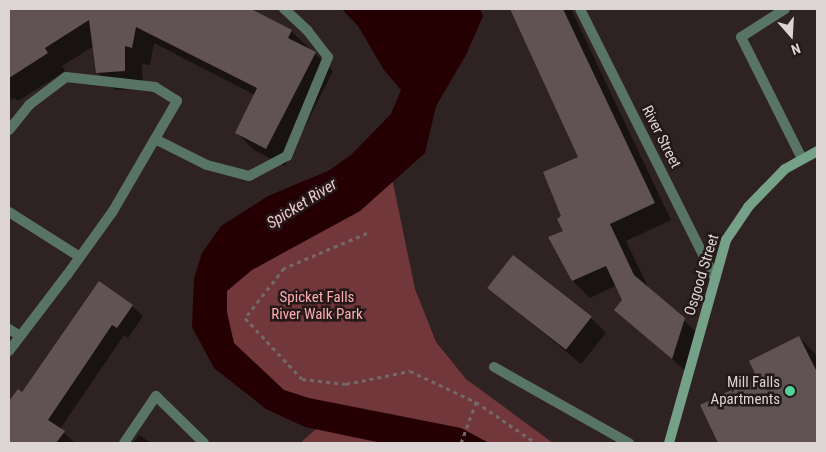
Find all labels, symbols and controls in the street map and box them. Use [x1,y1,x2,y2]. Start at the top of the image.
north arrow [766,10,816,60]
text: N [789,40,803,58]
street label: River Street [638,103,684,171]
water label: Spicket River [263,175,341,233]
street label: Osgood Street [681,232,723,318]
park label: Spicket Falls River Walk Park [271,288,363,323]
place label: Mill Falls Apartments [711,373,780,408]
marker: Mill Falls Apartments [784,385,796,397]

